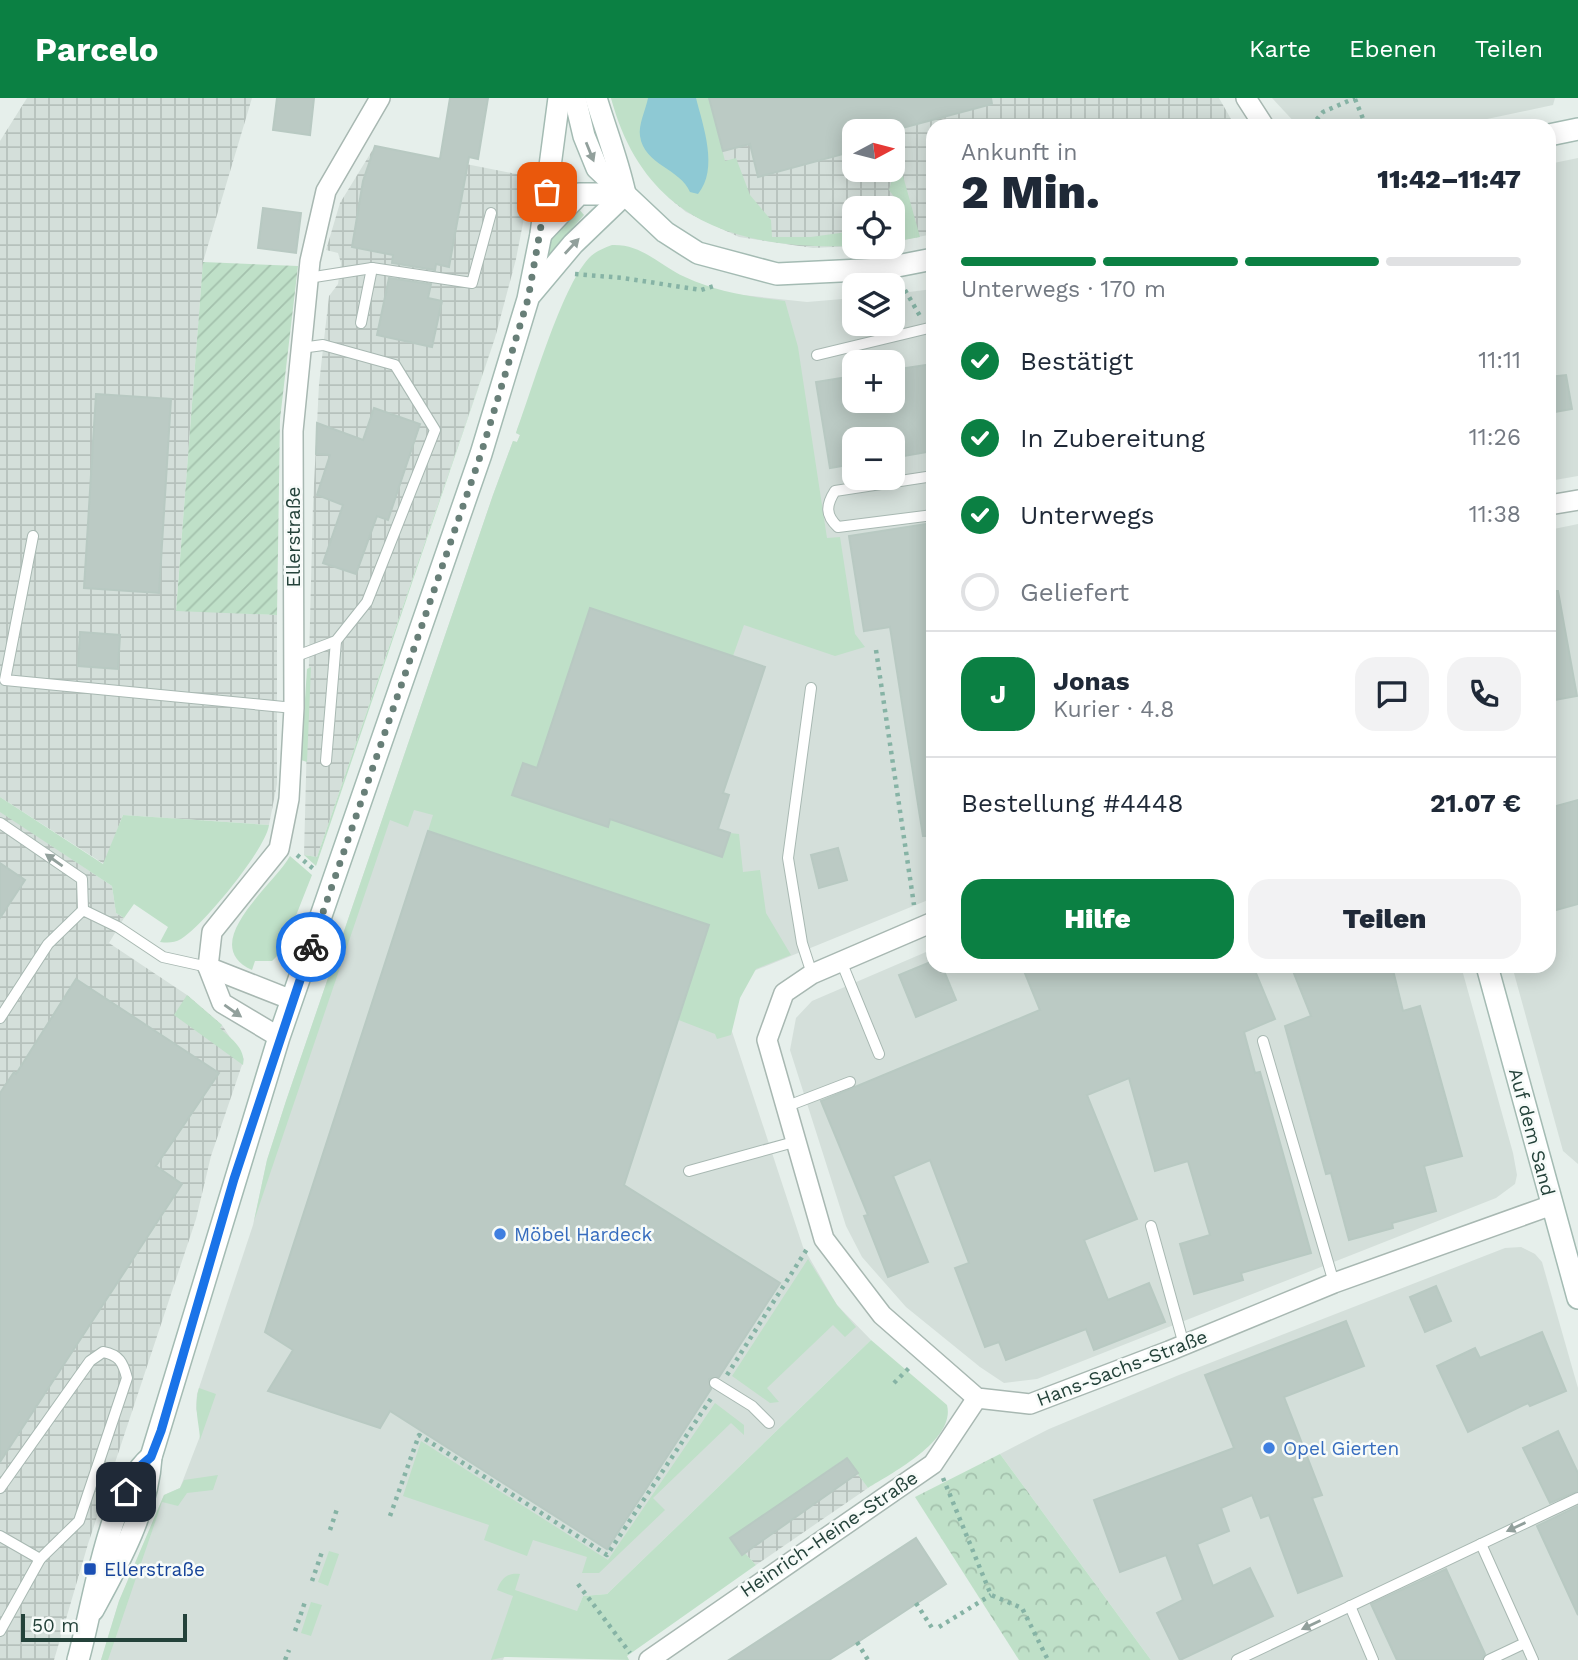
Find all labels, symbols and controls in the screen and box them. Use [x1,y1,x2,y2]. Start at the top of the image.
text: Parcelo [35,30,159,69]
text: Karte [1249,35,1311,63]
text: Ebenen [1349,35,1437,63]
text: Teilen [1475,35,1543,63]
north arrow [842,119,905,182]
map controls [842,119,905,490]
text: Ankunft in [961,139,1077,166]
one-way arrow [585,141,596,162]
pin [517,162,577,222]
text: 11:42–11:47 [1377,164,1521,194]
text: 2 Min. [961,165,1100,219]
icon: bag [528,173,566,211]
button: locate [842,196,905,259]
one-way arrow [563,238,579,255]
button: layers [842,273,905,336]
text: Unterwegs · 170 m [961,276,1166,303]
icon: check [961,342,999,380]
text: Bestätigt [1020,346,1133,376]
text: 11:11 [1478,347,1521,374]
button: + [842,350,905,413]
icon: check [961,419,999,457]
text: In Zubereitung [1020,423,1205,453]
text: 11:26 [1469,424,1521,451]
button: − [842,427,905,490]
street label: Ellerstraße [282,487,305,587]
icon: check [961,496,999,534]
text: Unterwegs [1020,500,1155,530]
text: 11:38 [1469,501,1521,528]
text: Geliefert [1020,577,1129,607]
button: chat [1355,657,1429,731]
button: phone [1447,657,1521,731]
text: Jonas [1053,666,1130,696]
text: J [990,679,1006,709]
text: Kurier · 4.8 [1053,696,1174,723]
text: Bestellung #4448 [961,788,1184,818]
text: 21.07 € [1430,788,1521,818]
one-way arrow [45,853,63,867]
button: Hilfe [961,879,1234,959]
button: Teilen [1248,879,1521,959]
courier [276,912,346,982]
icon: bike [292,928,330,966]
one-way arrow [224,1004,242,1018]
street label: Auf dem Sand [1504,1066,1560,1198]
place label: Möbel Hardeck [514,1223,653,1246]
marker: Möbel Hardeck [492,1226,508,1242]
street label: Hans-Sachs-Straße [1033,1325,1211,1411]
place label: Opel Gierten [1283,1437,1399,1460]
marker: Opel Gierten [1261,1440,1277,1456]
pin [96,1462,156,1522]
street label: Heinrich-Heine-Straße [736,1466,922,1602]
icon: home [107,1473,145,1511]
one-way arrow [1506,1521,1526,1533]
place label: Ellerstraße [104,1558,205,1581]
marker: Ellerstraße [82,1561,98,1577]
scale bar [21,1611,187,1643]
text: 50 m [32,1614,79,1637]
one-way arrow [1301,1619,1321,1630]

